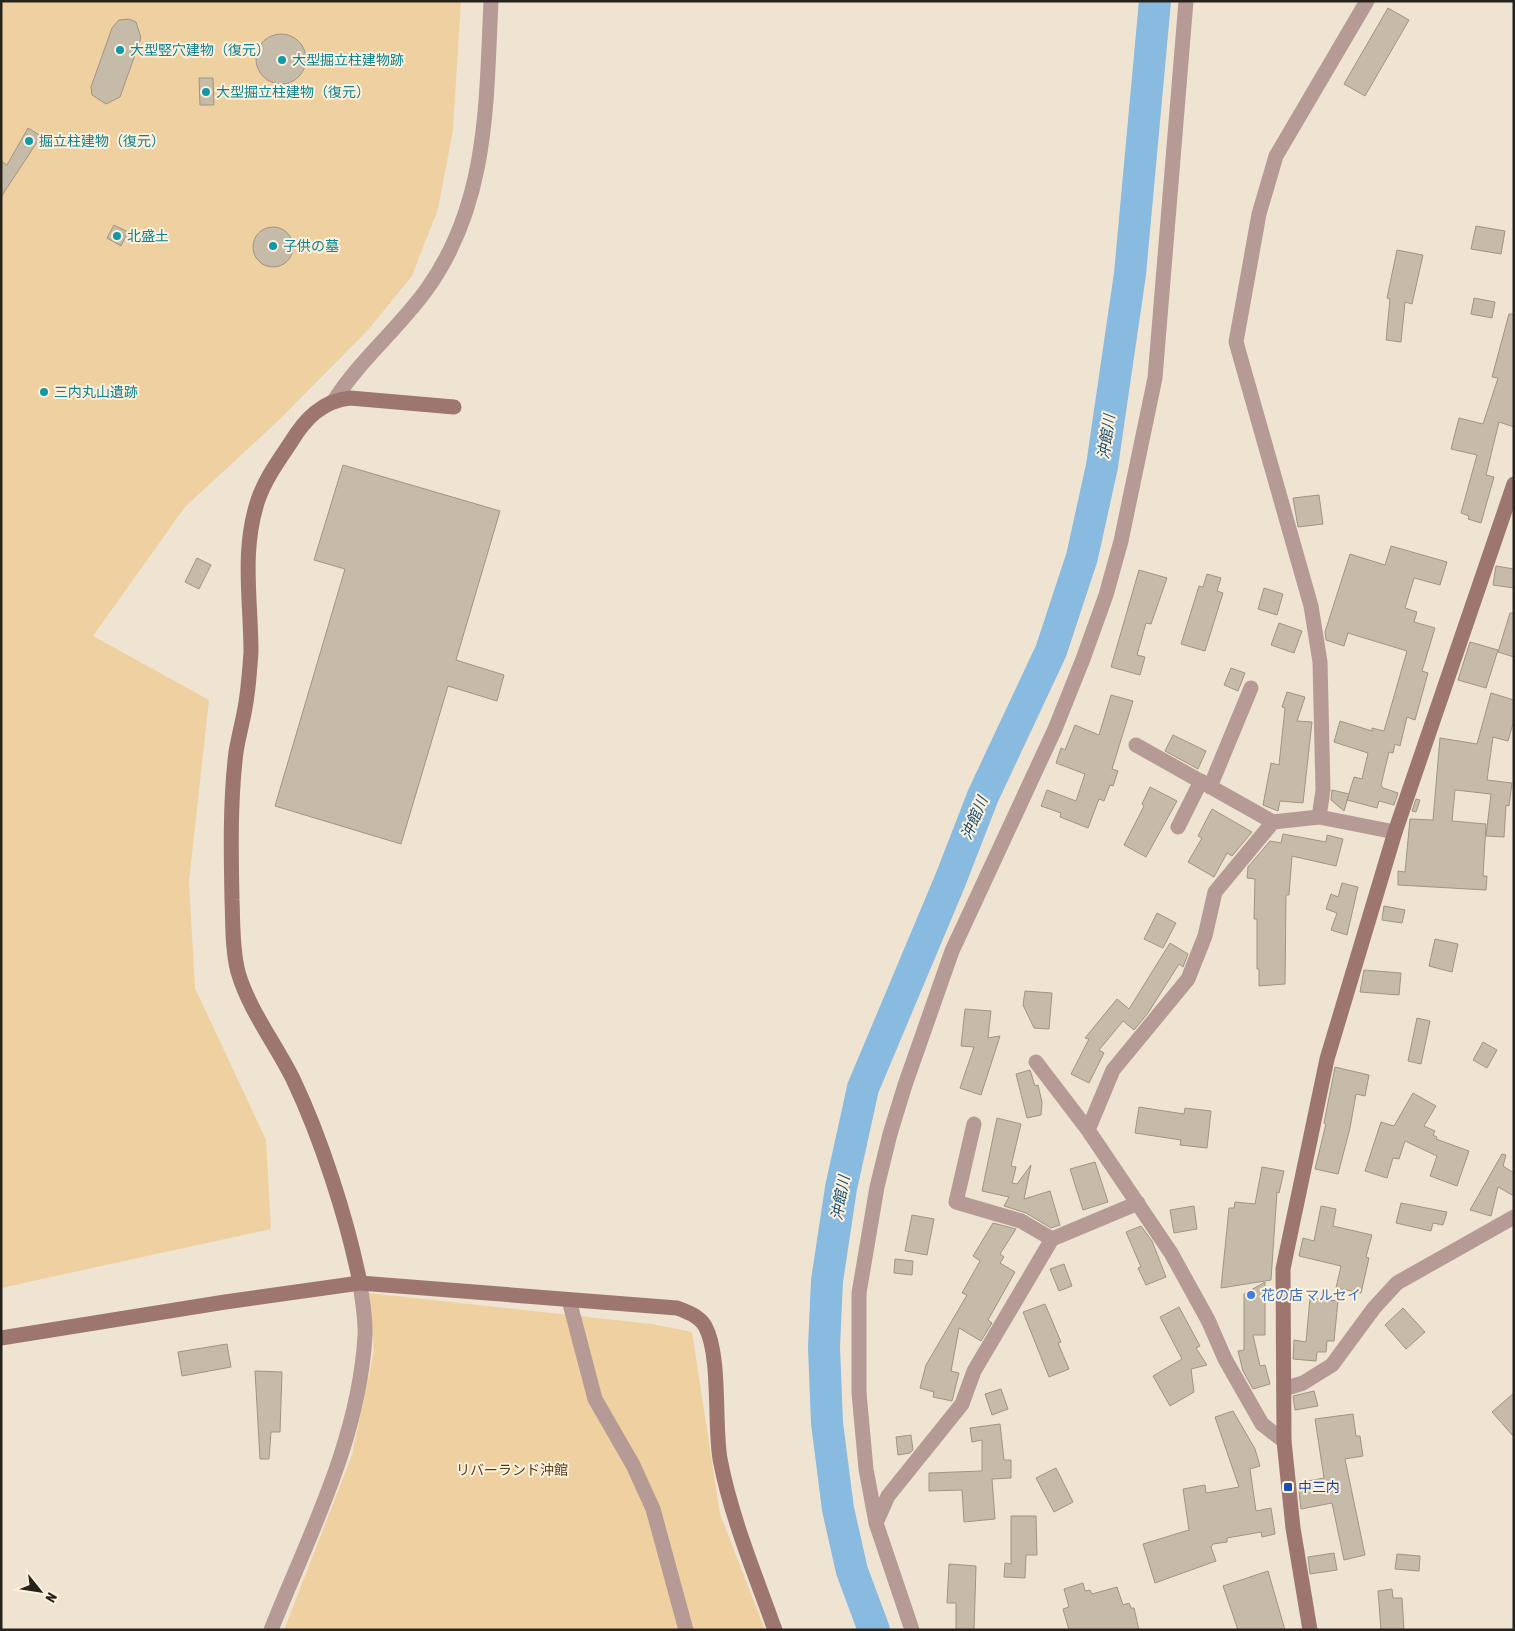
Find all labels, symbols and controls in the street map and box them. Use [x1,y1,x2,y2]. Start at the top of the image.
place label: 大型竪穴建物（復元） [130,42,270,58]
marker: 大型竪穴建物（復元） [114,44,126,56]
place label: 大型掘立柱建物跡 [292,52,404,68]
marker: 大型掘立柱建物跡 [276,54,288,66]
place label: 大型掘立柱建物（復元） [216,84,370,100]
marker: 大型掘立柱建物（復元） [200,86,212,98]
place label: 掘立柱建物（復元） [39,133,165,149]
marker: 掘立柱建物（復元） [23,135,35,147]
place label: 北盛土 [127,228,169,244]
marker: 北盛土 [111,230,123,242]
place label: 子供の墓 [283,238,339,254]
marker: 子供の墓 [267,240,279,252]
place label: 三内丸山遺跡 [54,384,138,400]
marker: 三内丸山遺跡 [38,386,50,398]
water label: 沖館川 [1094,412,1118,460]
water label: 沖館川 [957,792,991,842]
water label: 沖館川 [828,1172,853,1222]
place label: 花の店 マルセイ [1261,1287,1361,1303]
marker: 花の店 マルセイ [1245,1289,1257,1301]
park label: リバーランド沖館 [456,1462,568,1478]
place label: 中三内 [1298,1479,1340,1495]
marker: 中三内 [1282,1481,1294,1493]
north arrow [15,1566,65,1616]
text: N [42,1590,60,1605]

